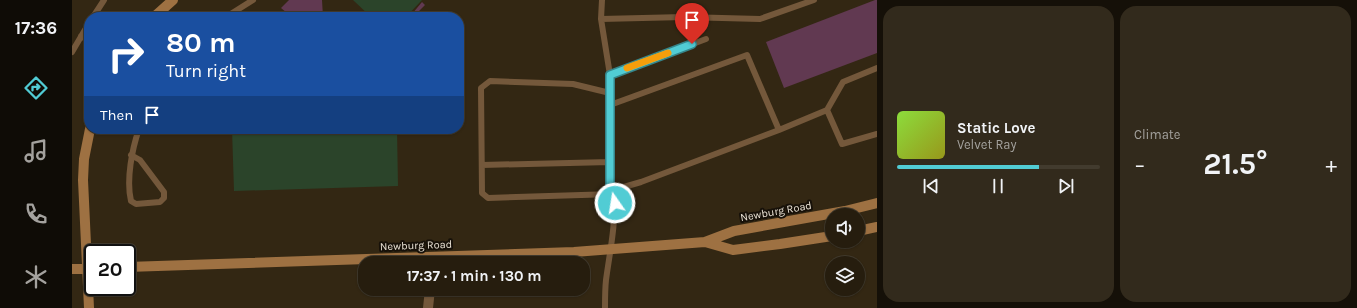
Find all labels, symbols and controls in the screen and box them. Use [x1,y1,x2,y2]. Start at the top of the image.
pin [675,3,709,44]
icon: arrive [681,9,703,31]
text: 17:36 [15,17,57,39]
text: 80 m [166,26,235,59]
icon: right [100,28,152,80]
text: Turn right [166,60,246,82]
icon: directions [22,74,50,102]
icon: arrive [141,104,163,126]
text: Then [100,106,133,124]
text: Static Love [957,119,1035,137]
text: Climate [1134,127,1180,142]
icon: music [22,137,50,165]
text: Velvet Ray [957,137,1017,152]
text: 21.5° [1203,146,1268,182]
text: − [1134,152,1146,178]
text: + [1325,152,1337,178]
icon: previous [920,175,942,197]
icon: pause [987,175,1009,197]
icon: next [1055,175,1077,197]
position arrow [594,182,636,224]
street label: Newburg Road [739,199,813,224]
icon: phone [22,200,50,228]
map controls [825,208,865,296]
button: sound [825,208,865,248]
street label: Newburg Road [380,238,452,253]
speed limit sign: 20 [84,244,136,296]
button: layers [825,256,865,296]
icon: climate [22,263,50,291]
text: 17:37 · 1 min · 130 m [406,267,542,285]

